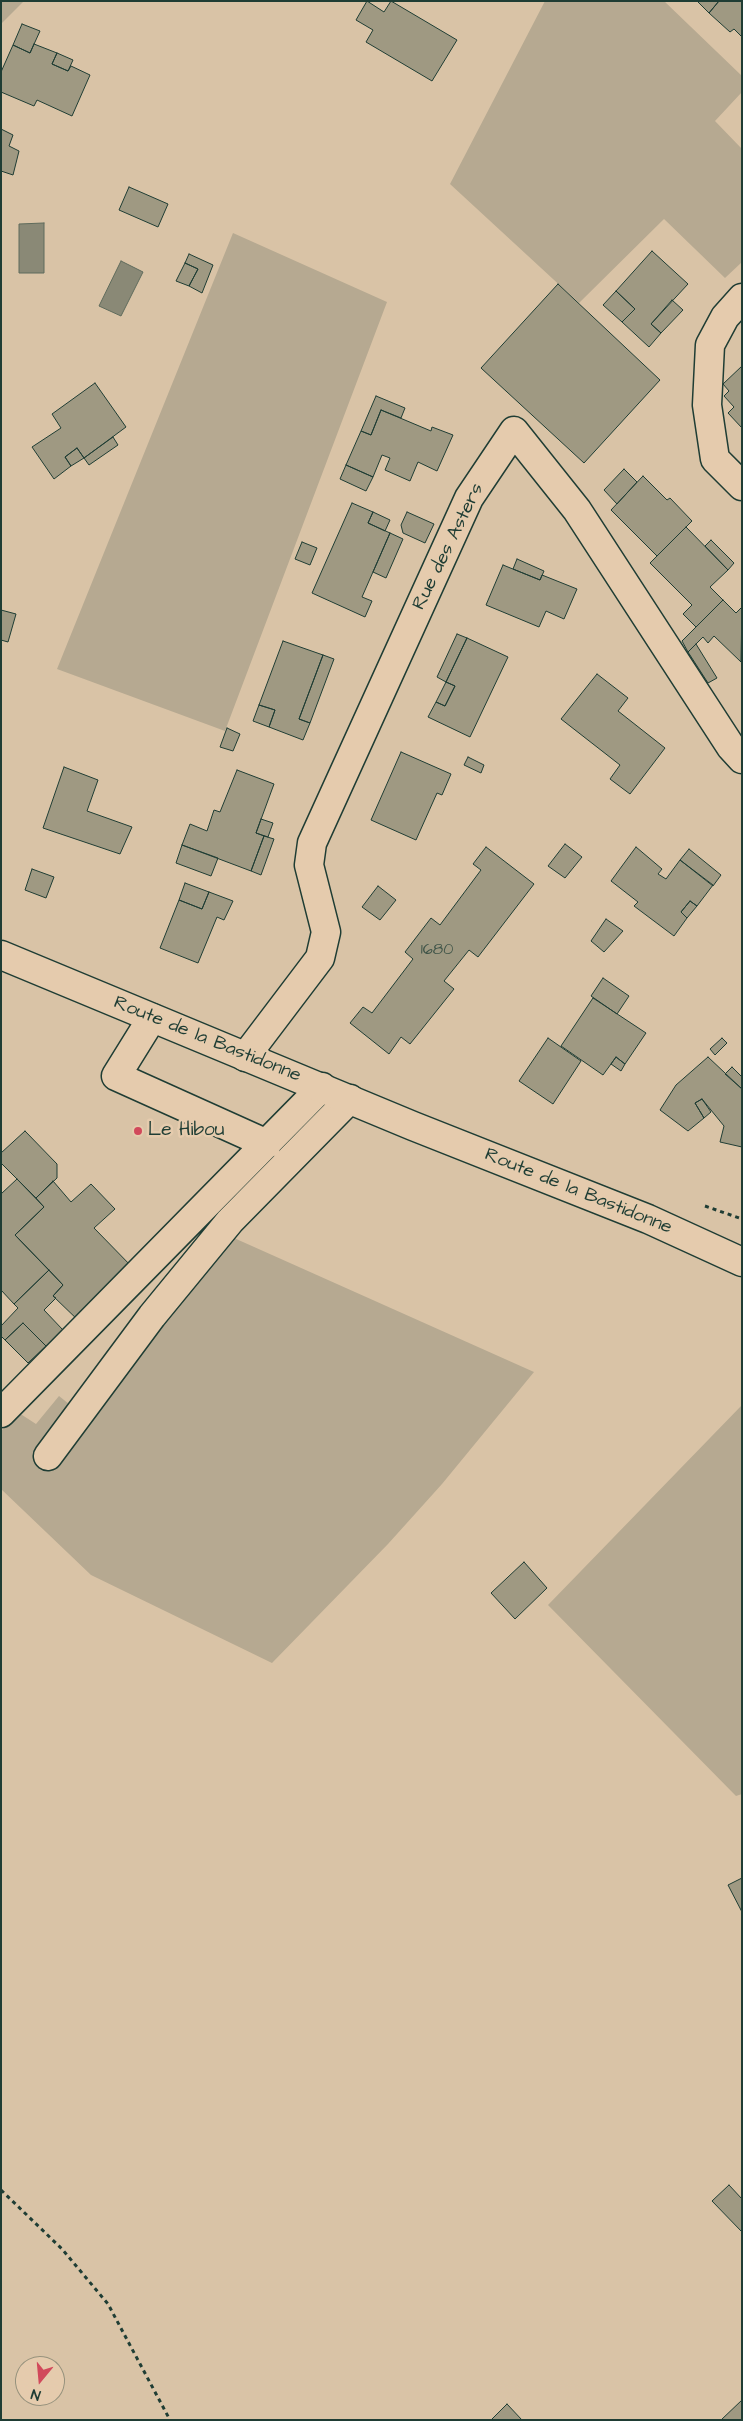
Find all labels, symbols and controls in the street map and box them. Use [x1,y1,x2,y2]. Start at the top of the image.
street label: Rue des Asters [409,480,489,614]
house number: 1680 [421,941,453,961]
street label: Route de la Bastidonne [110,992,304,1088]
place label: Le Hibou [148,1120,224,1142]
marker: Le Hibou [132,1125,144,1137]
street label: Route de la Bastidonne [481,1144,675,1240]
north arrow [15,2356,65,2406]
text: N [29,2384,43,2405]

